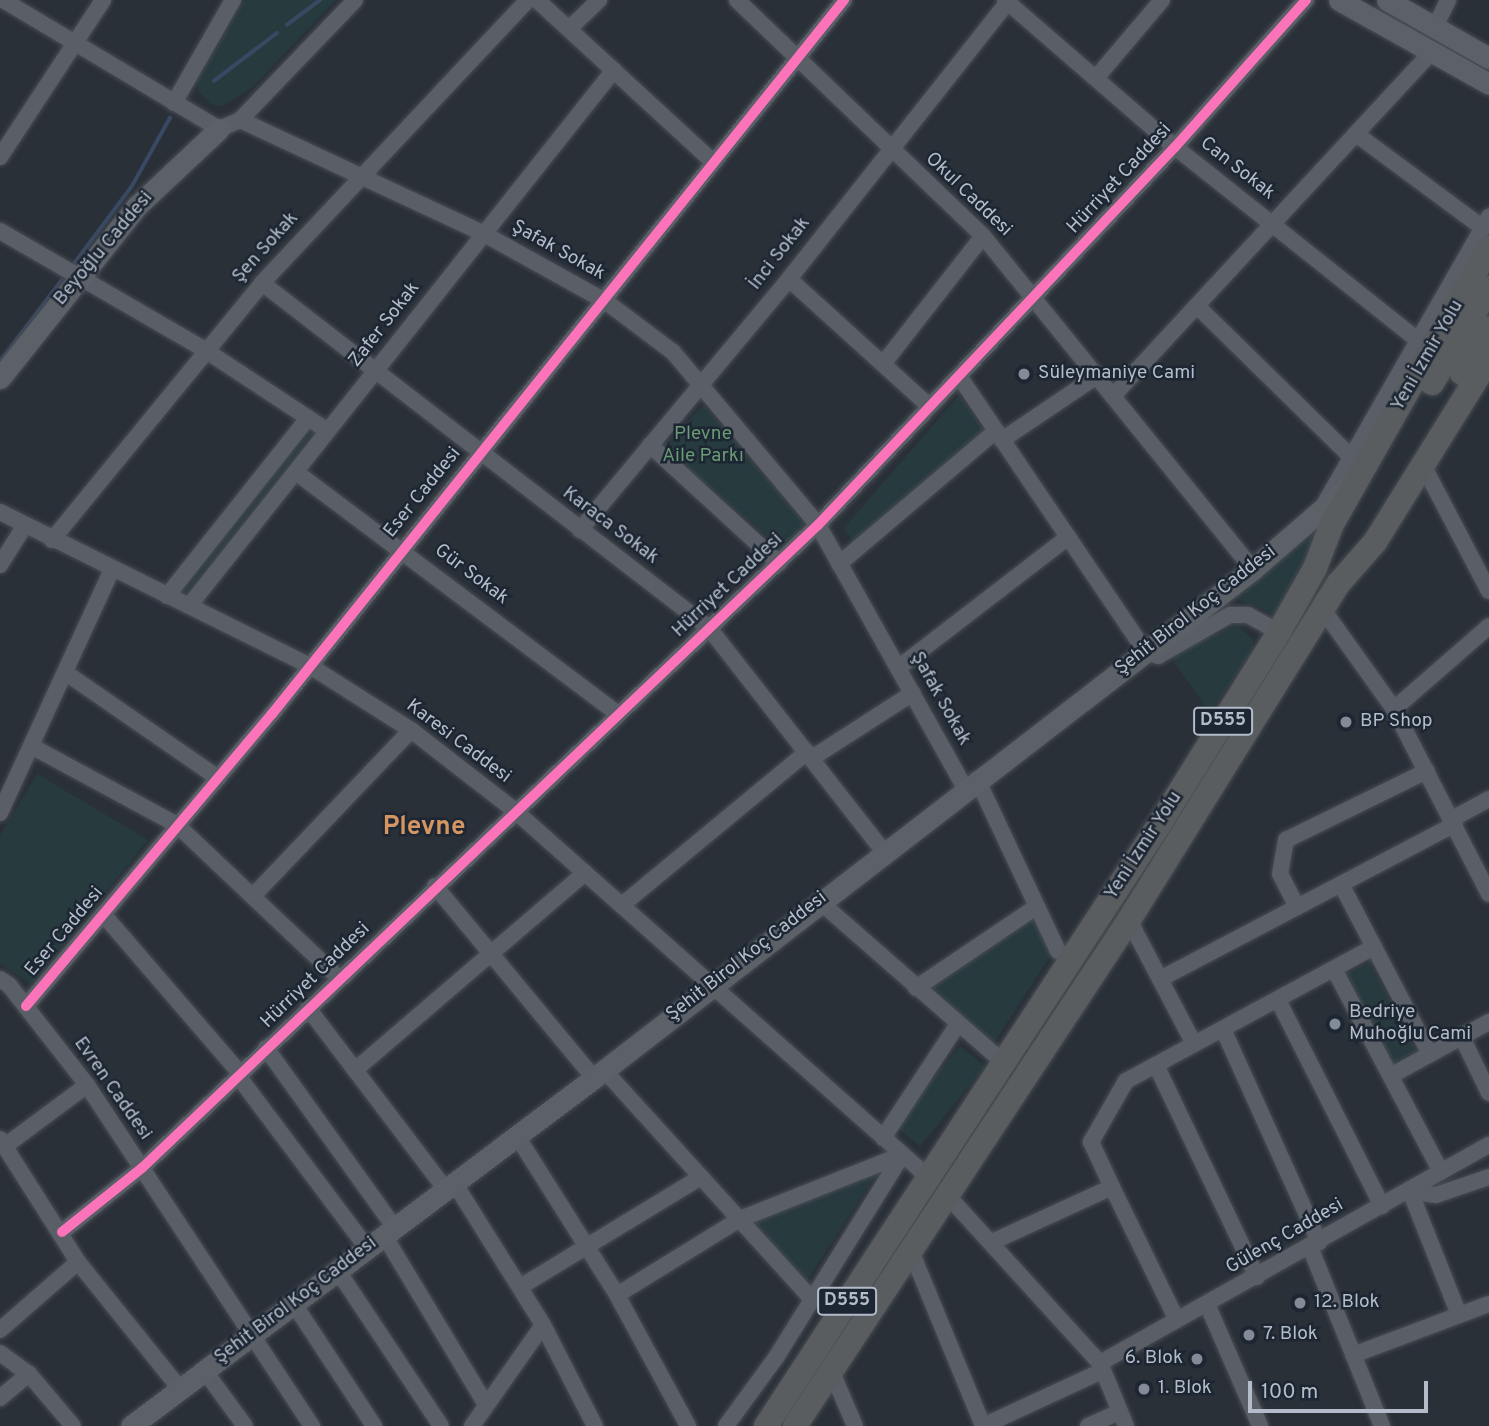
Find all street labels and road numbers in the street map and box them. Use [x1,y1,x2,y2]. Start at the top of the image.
street label: Hürriyet Caddesi [1063,119,1177,239]
street label: Can Sokak [1195,133,1279,205]
street label: Okul Caddesi [920,148,1016,242]
street label: Beyoğlu Caddesi [50,187,158,311]
street label: Şen Sokak [228,208,304,288]
street label: İnci Sokak [744,213,816,295]
street label: Şafak Sokak [507,216,609,286]
street label: Zafer Sokak [345,278,425,372]
street label: Yeni İzmir Yolu [1387,296,1469,416]
street label: Eser Caddesi [380,443,466,543]
street label: Karaca Sokak [557,482,663,570]
street label: Hürriyet Caddesi [668,529,788,643]
street label: Gür Sokak [429,540,513,610]
street label: Şehit Birol Koç Caddesi [1111,541,1281,681]
street label: Şafak Sokak [905,648,975,750]
street label: Karesi Caddesi [401,695,515,789]
road number: D555 [1192,706,1254,736]
street label: Yeni İzmir Yolu [1100,787,1188,905]
street label: Eser Caddesi [21,883,109,981]
street label: Şehit Birol Koç Caddesi [662,887,832,1027]
street label: Hürriyet Caddesi [257,918,375,1034]
street label: Evren Caddesi [68,1033,156,1145]
street label: Gülenç Caddesi [1222,1194,1348,1280]
street label: Şehit Birol Koç Caddesi [210,1233,382,1369]
road number: D555 [816,1286,878,1316]

